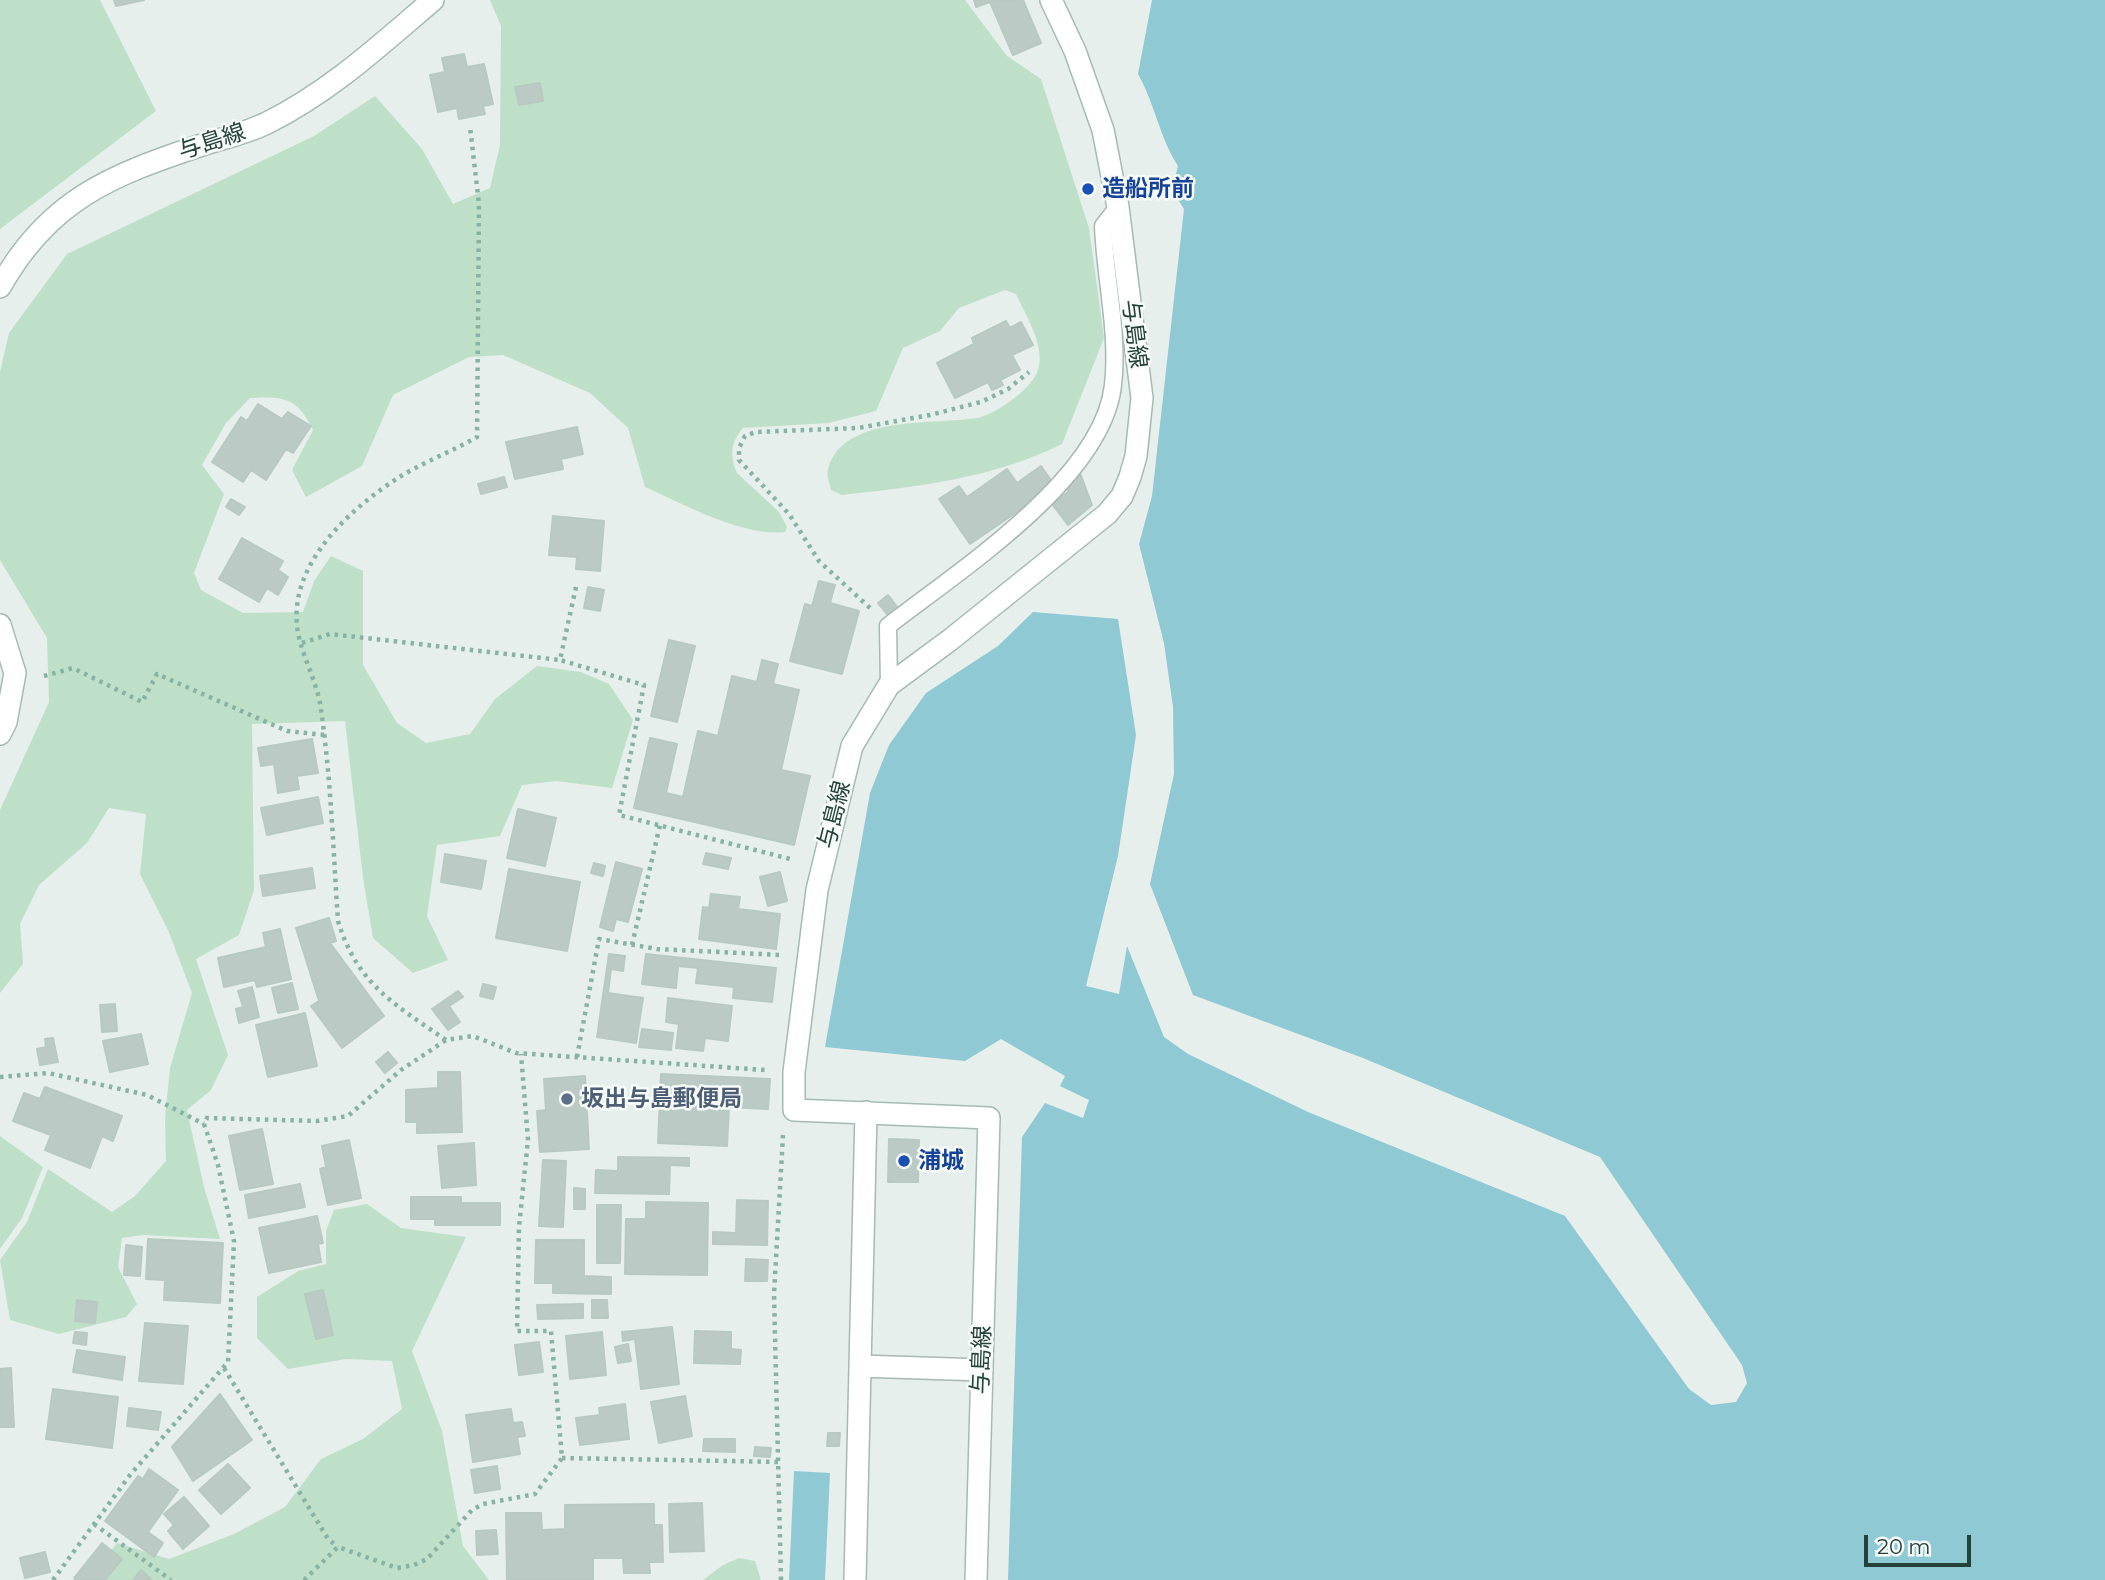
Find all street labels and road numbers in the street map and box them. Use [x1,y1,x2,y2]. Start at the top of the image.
street label: 与島線 [175,118,249,166]
street label: 与島線 [1116,298,1152,370]
street label: 与島線 [813,778,857,852]
street label: 与島線 [967,1325,997,1395]

